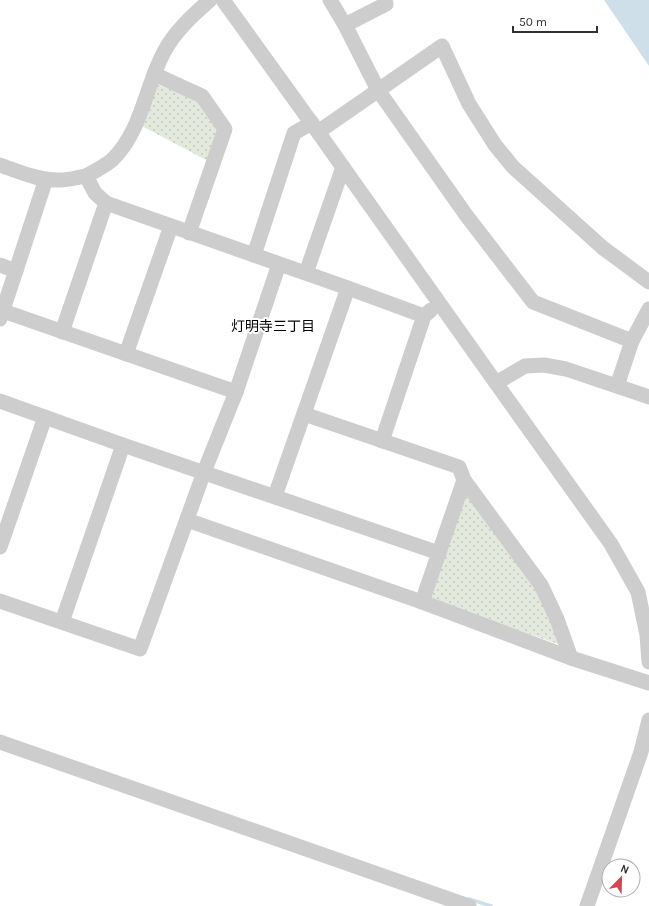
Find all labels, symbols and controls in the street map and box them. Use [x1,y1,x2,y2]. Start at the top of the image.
scale bar [513,8,597,34]
text: 50 m [519,15,547,29]
district label: 灯明寺三丁目 [231,318,315,335]
north arrow [601,858,641,898]
text: N [619,862,631,877]

